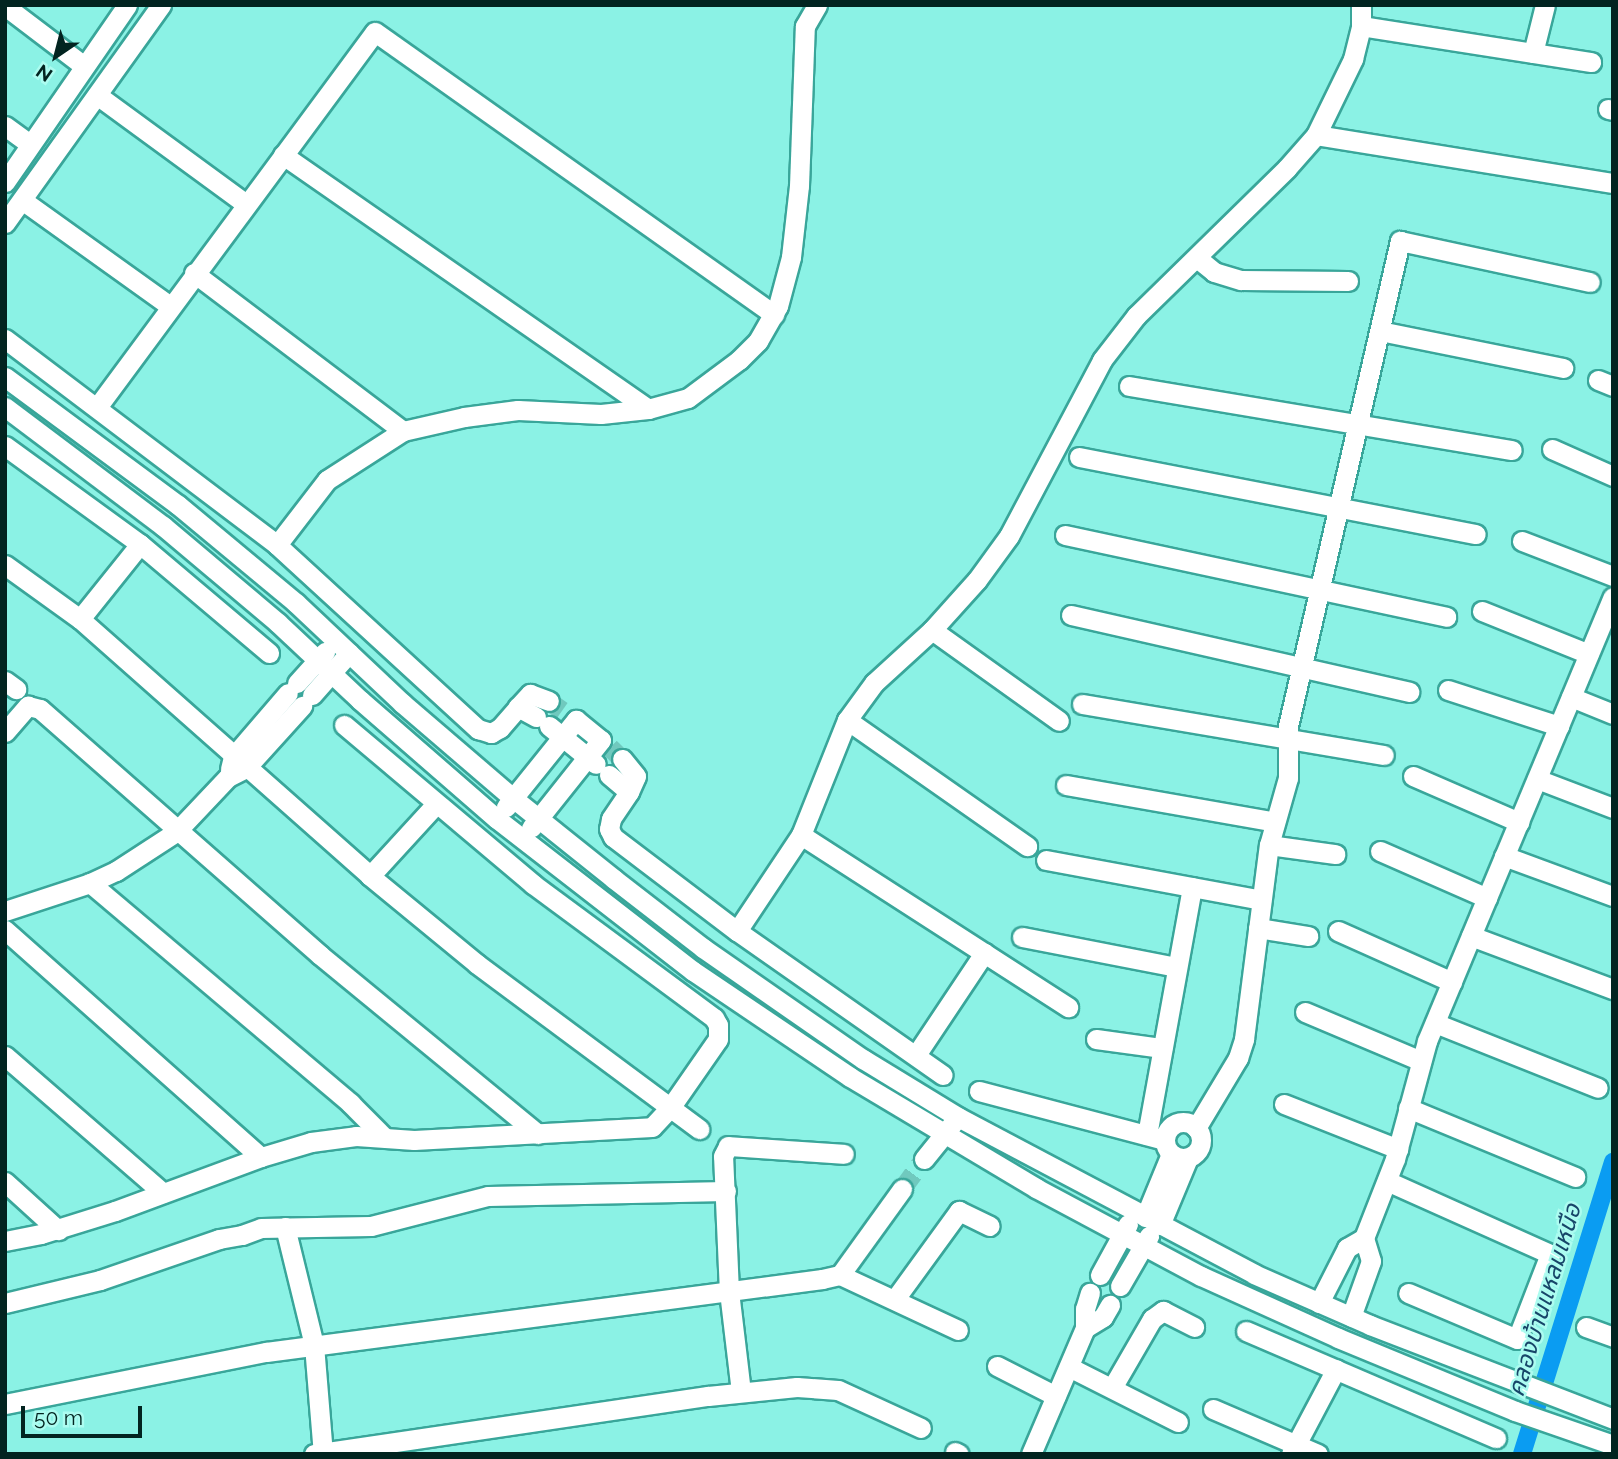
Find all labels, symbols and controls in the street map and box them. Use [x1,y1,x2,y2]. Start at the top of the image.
north arrow [21,21,91,91]
text: N [32,60,56,86]
water label: คลองบ้านแหลมเหนือ [1501,1200,1587,1400]
scale bar [24,1392,145,1436]
text: 50 m [34,1405,83,1430]

